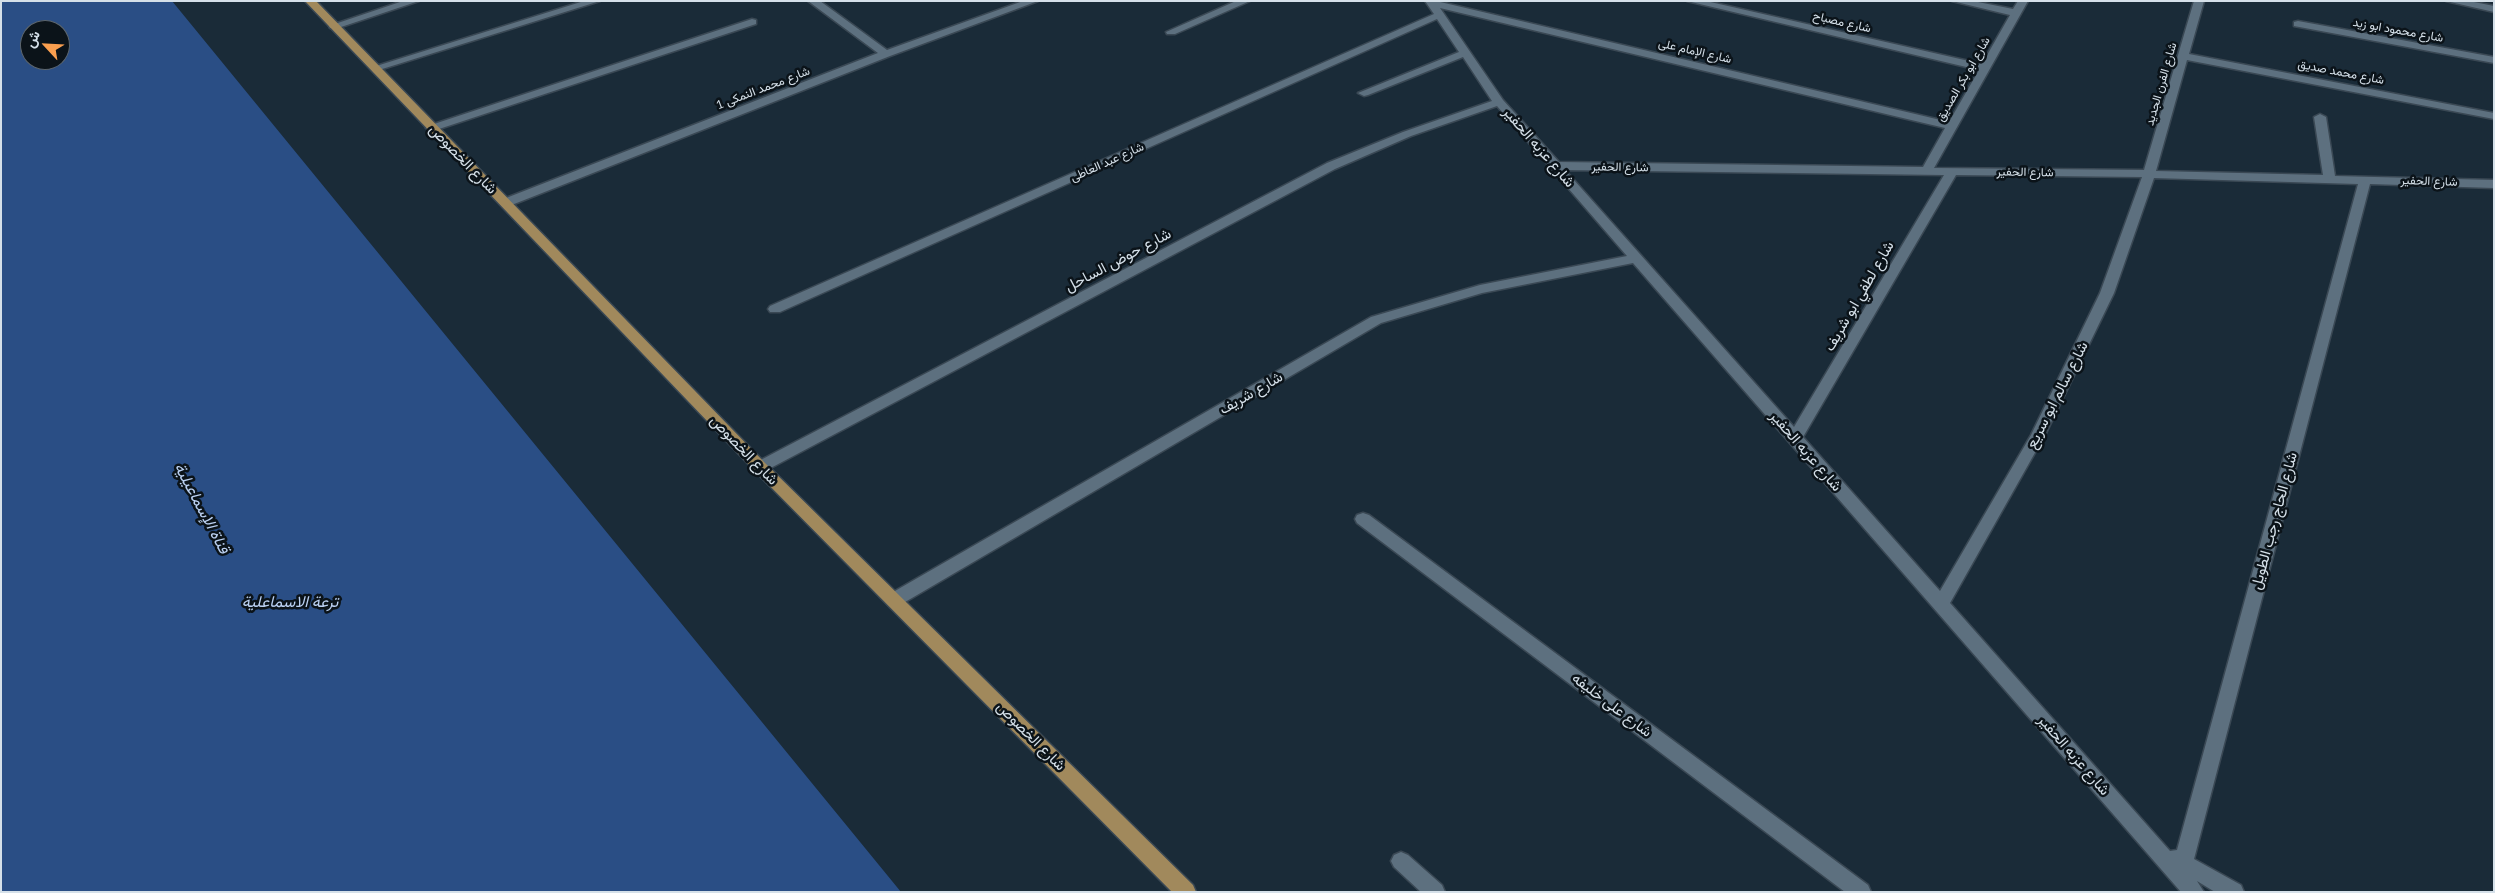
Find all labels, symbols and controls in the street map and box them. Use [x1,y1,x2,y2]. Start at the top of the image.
street label: شارع مصباح [1812,8,1872,36]
street label: شارع محمود ابو زيد [2352,15,2444,45]
north arrow [20,20,70,70]
text: ش [21,28,43,50]
street label: شارع ابو بكر الصديق [1933,34,1993,124]
street label: شارع الإمام على [1657,36,1733,66]
street label: شارع الفرن الجديد [2142,41,2180,127]
street label: شارع محمد صديق [2297,57,2385,87]
street label: شارع محمد النمكى 1 [714,63,812,113]
street label: شارع عزبه الحفير [1499,103,1579,191]
street label: شارع الخصوص [425,120,501,198]
street label: شارع عبد العاطى [1068,139,1146,185]
street label: شارع الحفير [1591,159,1649,175]
street label: شارع الحفير [1996,164,2054,180]
street label: شارع الحفير [2400,173,2458,189]
street label: شارع حوض الساحل [1062,224,1174,296]
street label: شارع لطفي ابو شريف [1820,238,1898,354]
street label: شارع سالم ابو سريع [2022,338,2092,452]
street label: شارع شريف [1216,368,1286,418]
street label: شارع عزبه الحفير [1766,407,1846,495]
street label: شارع الخصوص [706,411,782,489]
street label: شارع الحاج رجب الطويل [2247,450,2301,592]
water label: قناة الإسماعيلية [170,459,234,557]
water label: ترعة الاسماعلية [242,592,338,612]
street label: شارع على خليفه [1568,669,1656,741]
street label: شارع الخصوص [993,698,1069,774]
street label: شارع عزبه الحفير [2034,711,2114,799]

